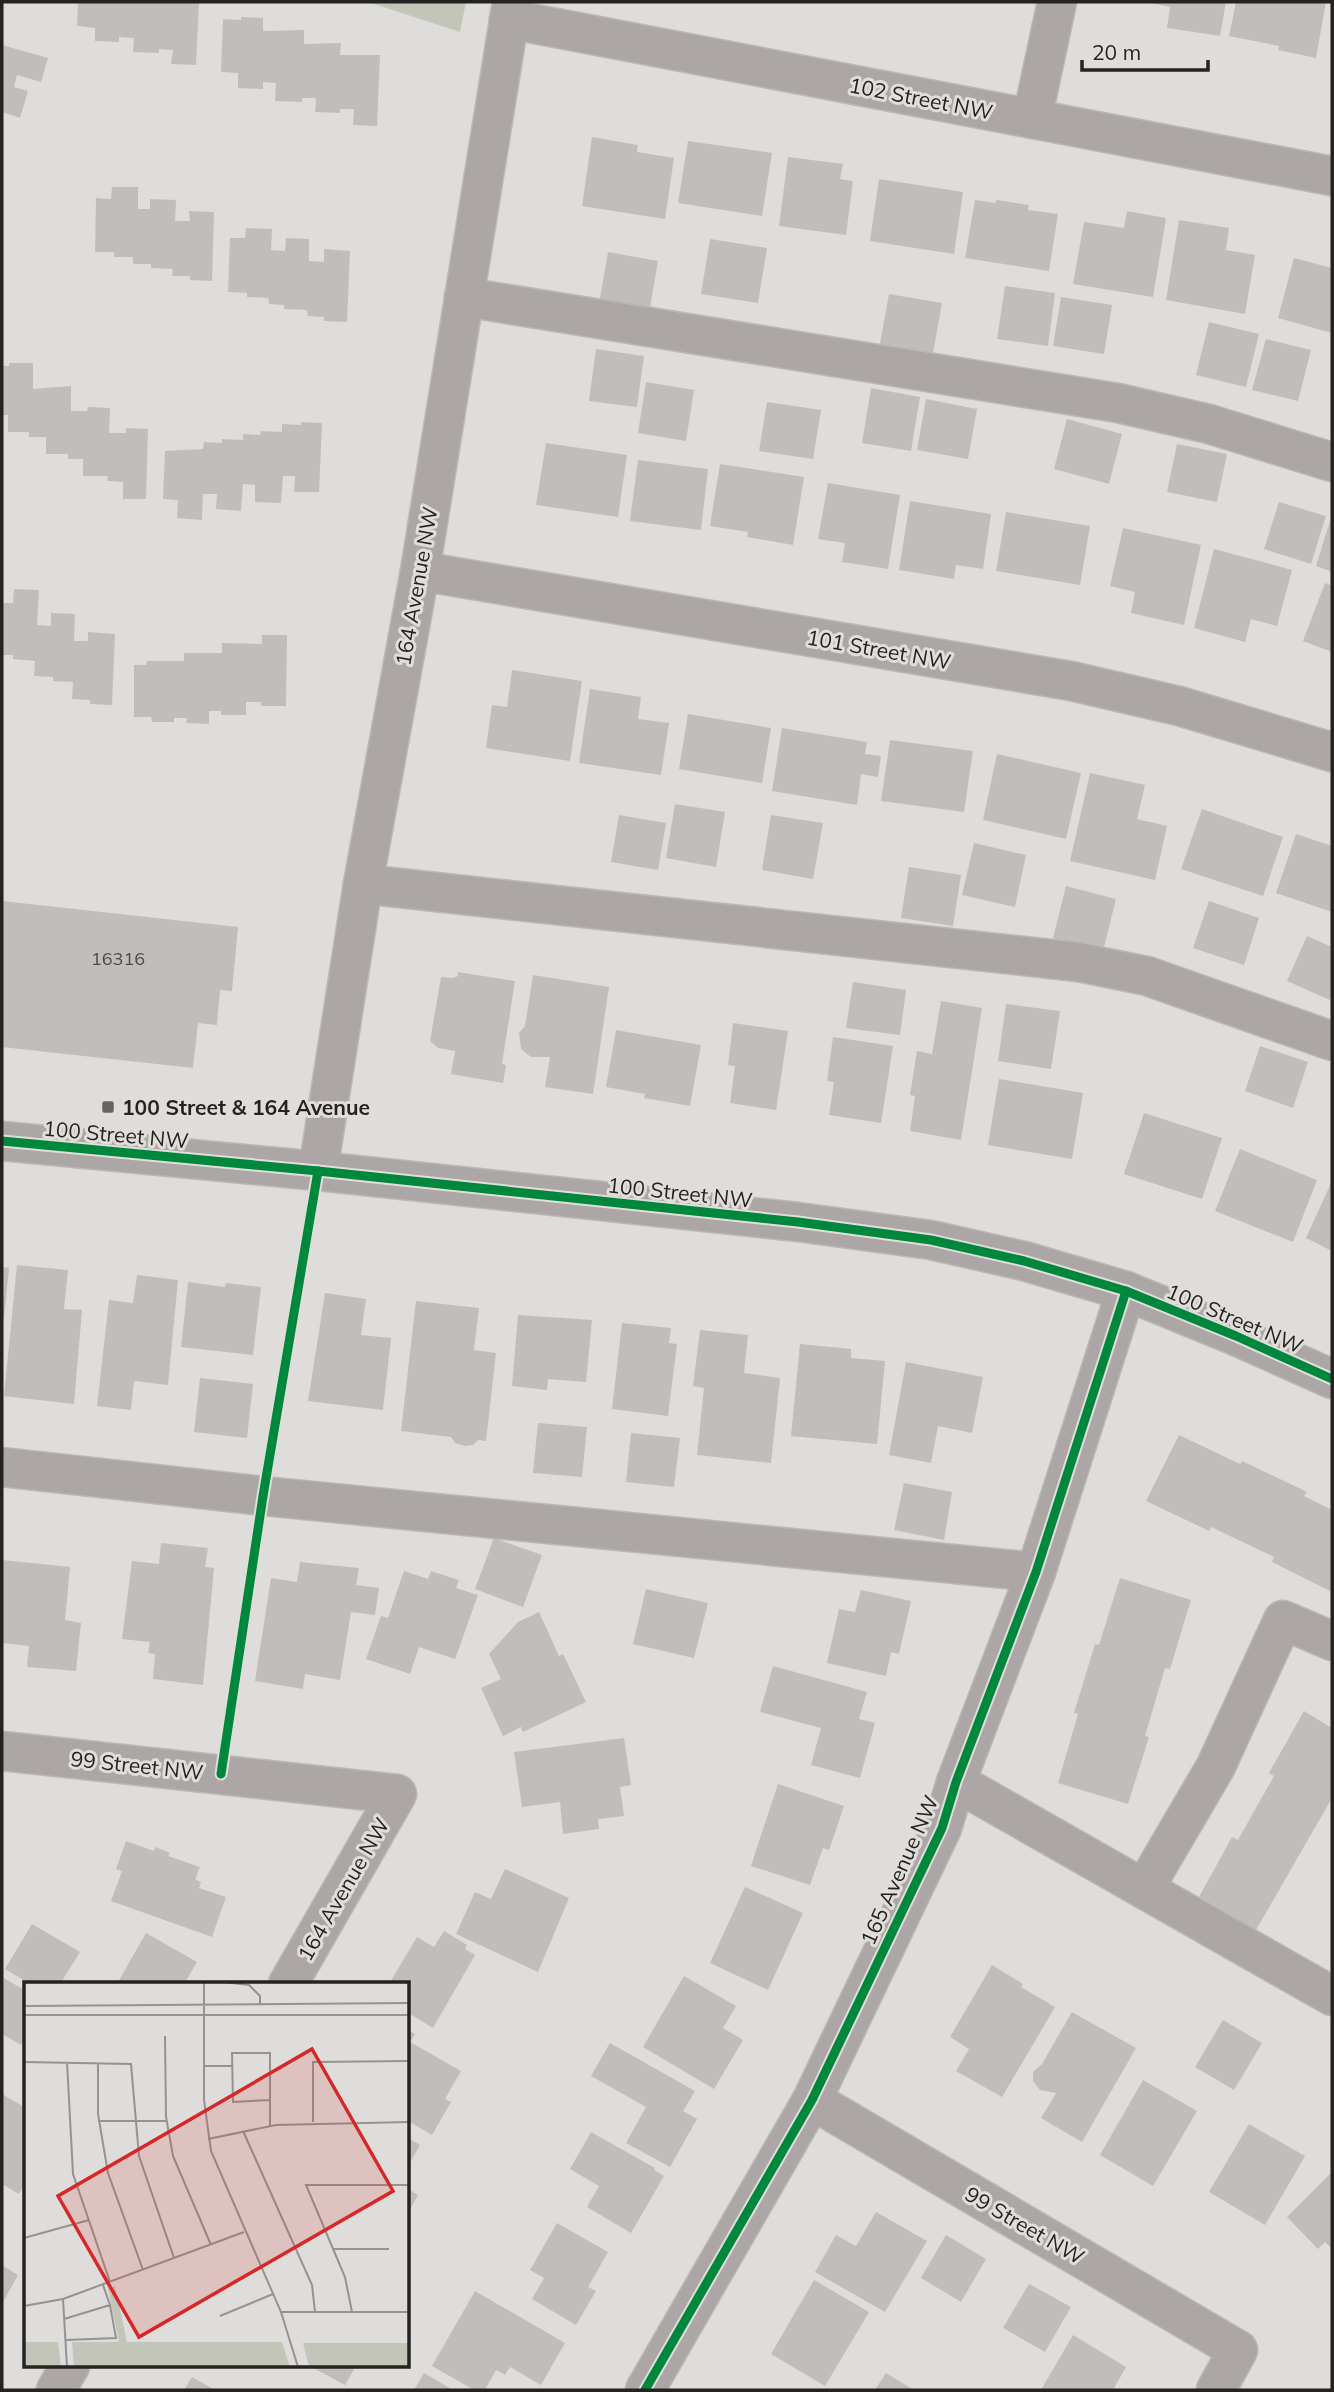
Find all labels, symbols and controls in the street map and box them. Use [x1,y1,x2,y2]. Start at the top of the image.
scale bar [1082,28,1208,72]
text: 20 m [1092,39,1141,65]
street label: 102 Street NW [847,71,995,125]
street label: 164 Avenue NW [389,504,443,668]
street label: 101 Street NW [805,624,953,674]
house number: 16316 [91,947,145,970]
place label: 100 Street & 164 Avenue [122,1094,370,1120]
marker: 100 Street & 164 Avenue [100,1099,116,1115]
street label: 100 Street NW [42,1115,190,1153]
street label: 100 Street NW [606,1171,754,1213]
street label: 100 Street NW [1163,1278,1307,1358]
street label: 99 Street NW [69,1745,205,1785]
street label: 165 Avenue NW [854,1791,944,1949]
street label: 164 Avenue NW [292,1813,394,1965]
inset map [24,1982,410,2368]
street label: 99 Street NW [961,2180,1089,2270]

